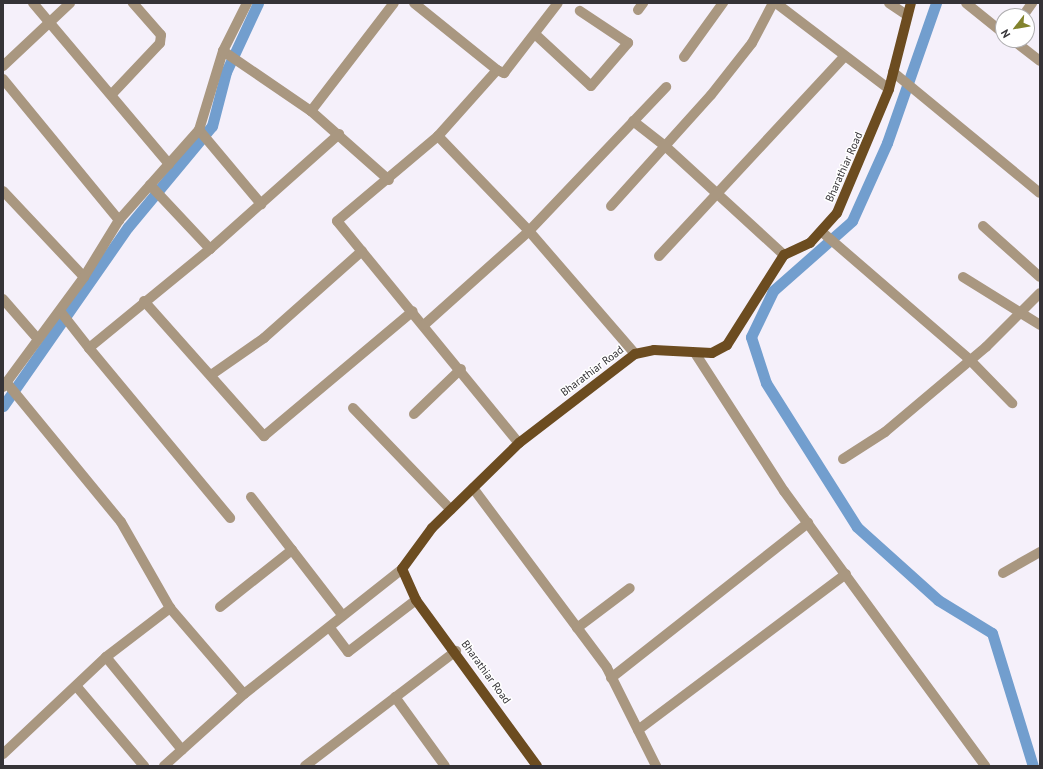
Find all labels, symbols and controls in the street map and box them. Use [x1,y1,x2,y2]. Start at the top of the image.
north arrow [995,8,1035,48]
text: N [998,27,1013,40]
street label: Bharathiar Road [823,130,865,204]
street label: Bharathiar Road [558,343,626,399]
street label: Bharathiar Road [459,638,513,706]

